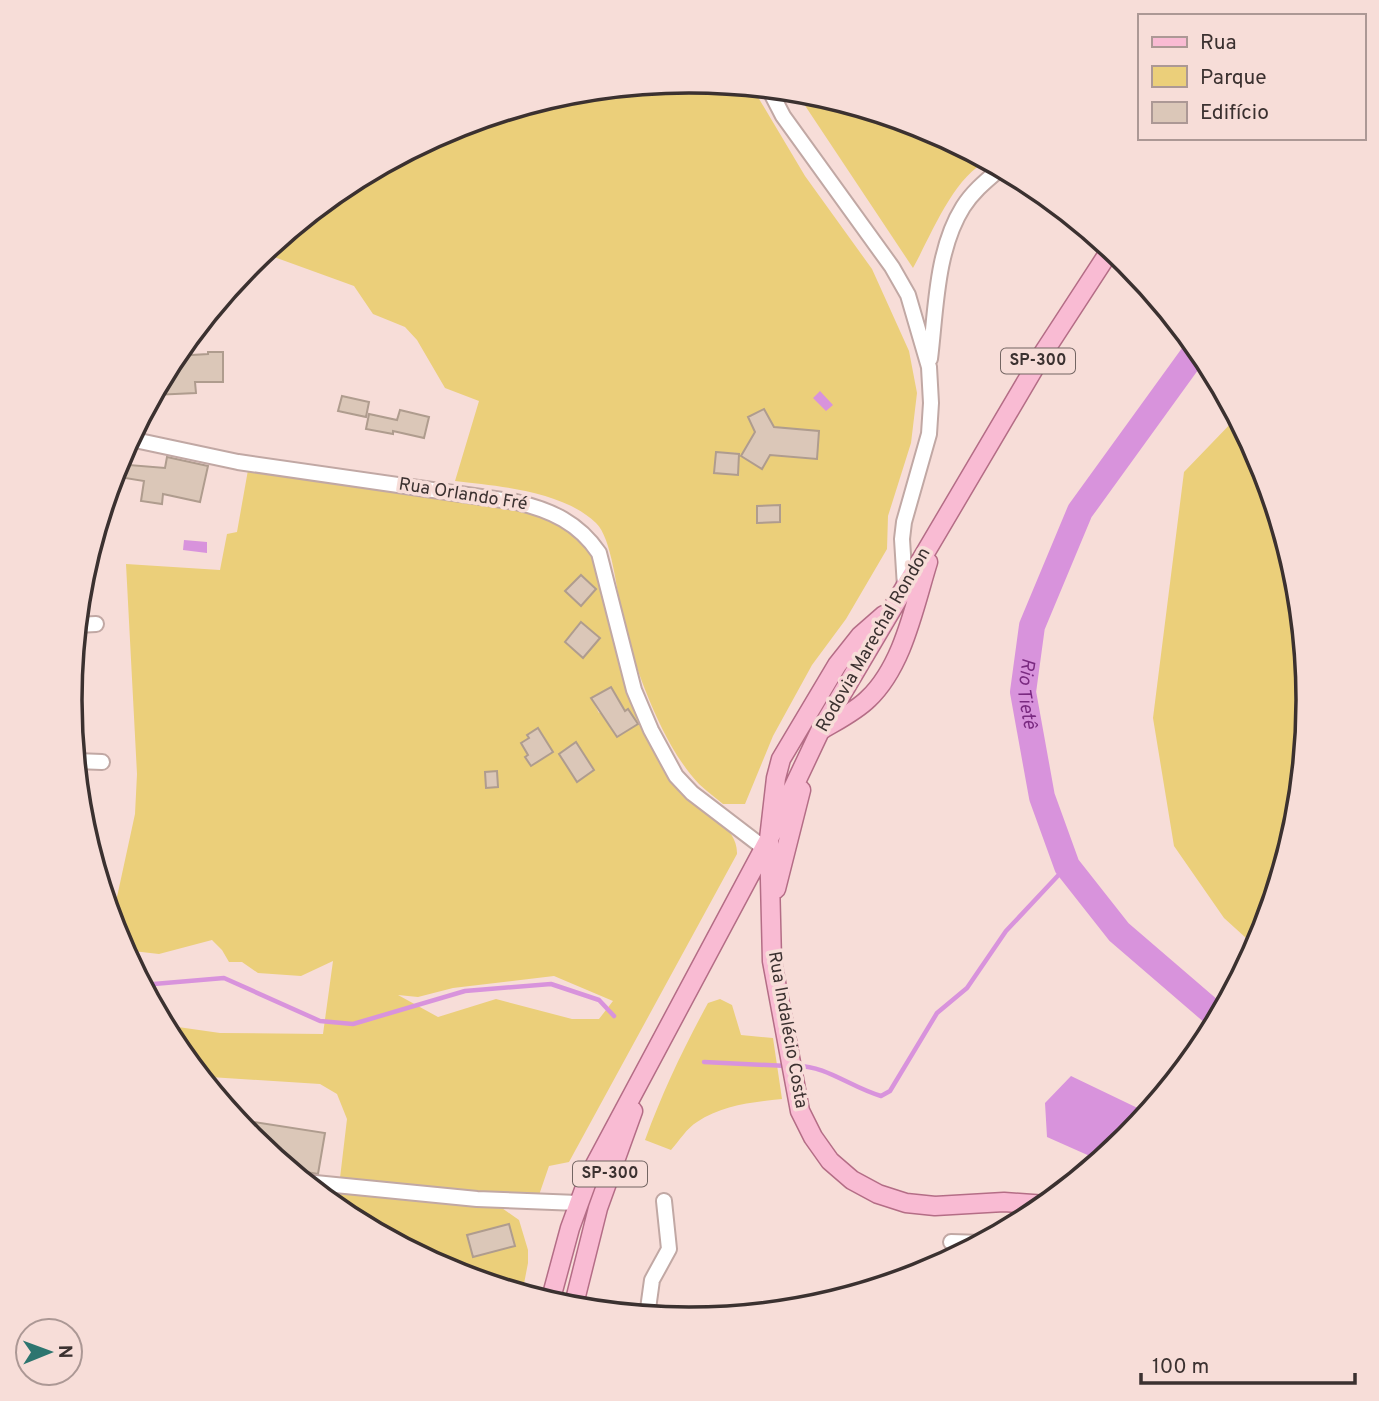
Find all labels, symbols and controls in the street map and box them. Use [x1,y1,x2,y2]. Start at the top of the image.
legend [1138,14,1365,140]
text: Rua [1200,30,1237,57]
text: Parque [1200,65,1267,92]
text: Edifício [1200,100,1269,127]
road number: SP-300 [1001,348,1075,374]
street label: Rua Orlando Fré [397,473,529,517]
street label: Rodovia Marechal Rondon [812,544,936,736]
water label: Rio Tietê [1011,656,1042,732]
street label: Rua Indalécio Costa [762,950,812,1110]
road number: SP-300 [573,1162,647,1186]
north arrow [14,1317,84,1387]
scale bar [1141,1342,1354,1386]
text: N [52,1345,76,1359]
text: 100 m [1152,1354,1209,1381]

